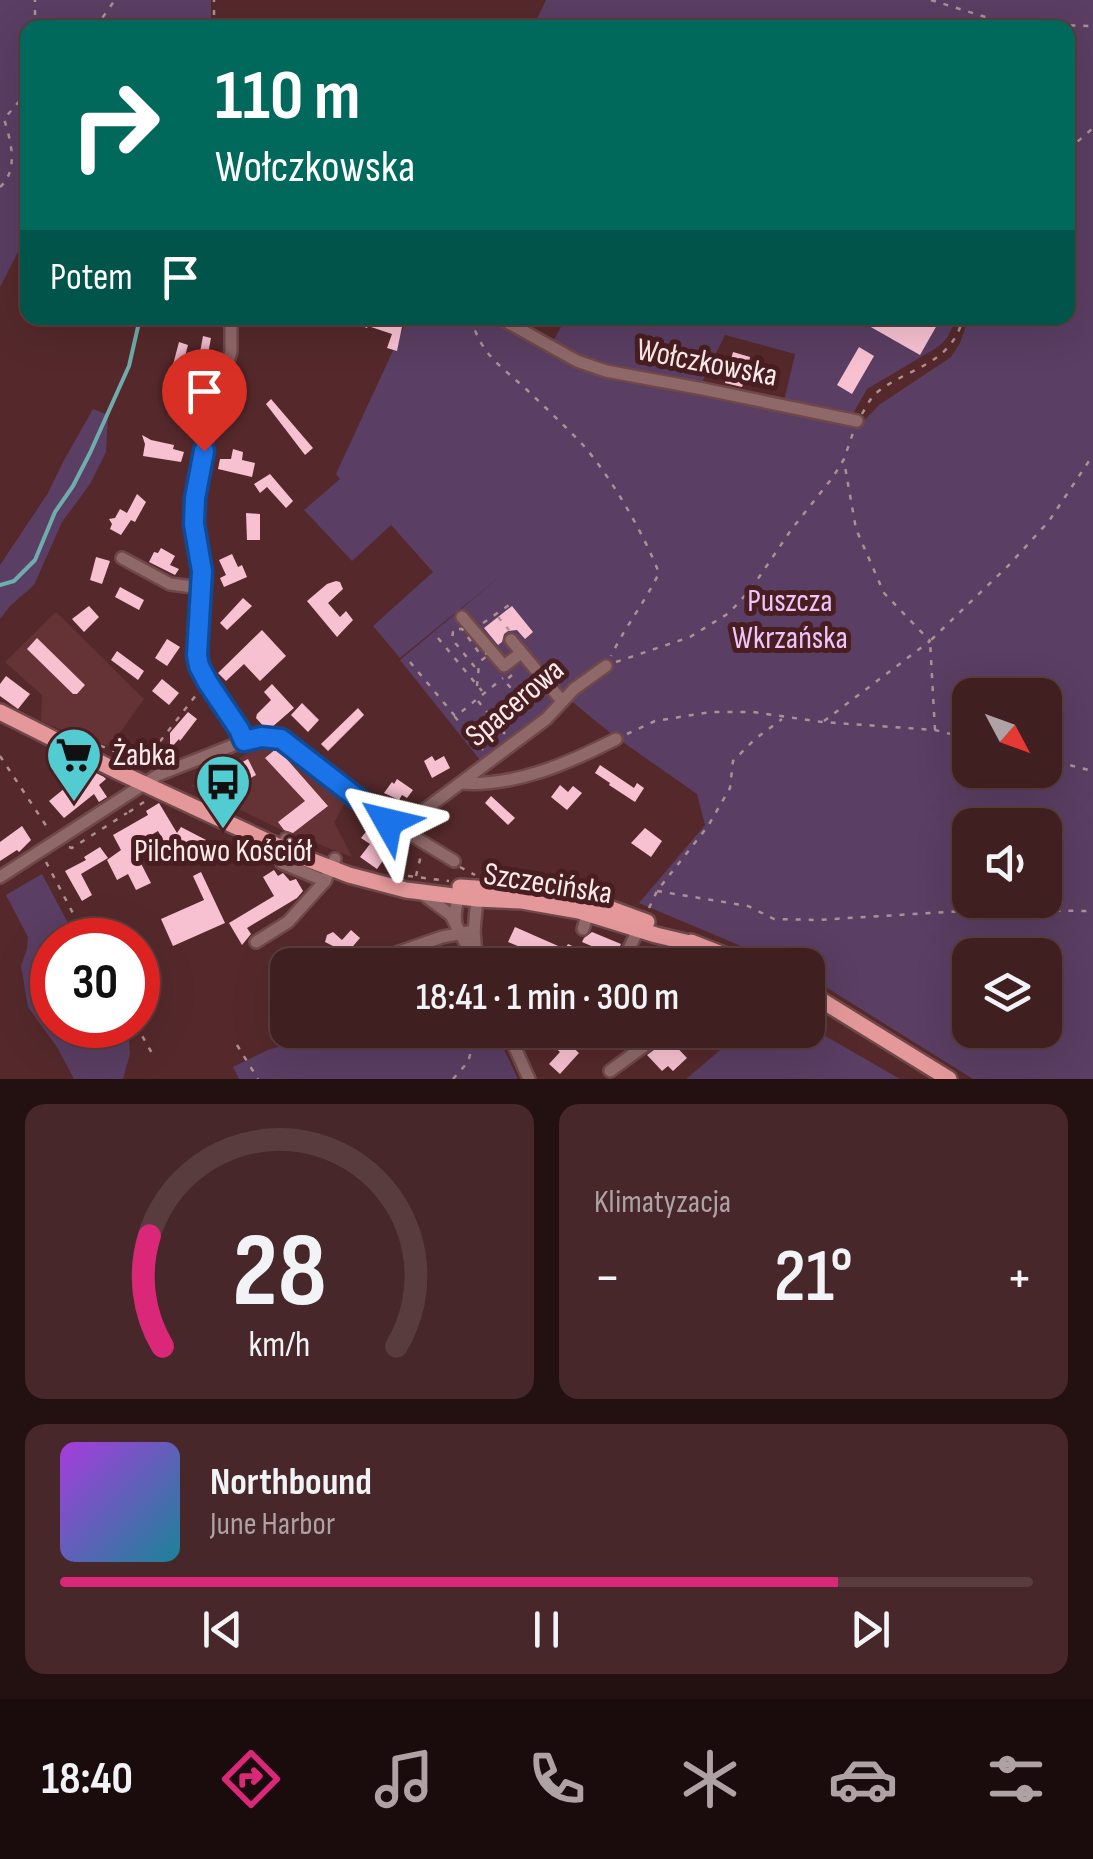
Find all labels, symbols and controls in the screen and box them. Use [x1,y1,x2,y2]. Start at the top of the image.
text: 110 m [215,55,361,139]
icon: right [50,60,180,190]
text: Wołczkowska [215,140,415,195]
icon: arrive [153,250,208,305]
text: Potem [50,255,133,300]
street label: Wołczkowska [633,330,781,396]
pin [162,349,247,452]
icon: arrive [177,364,232,419]
park label: Puszcza Wkrzańska [732,582,848,658]
street label: Spacerowa [458,651,572,755]
north arrow [952,678,1062,788]
map controls [952,678,1062,1048]
supermarket icon: Żabka [44,725,104,804]
place label: Żabka [113,736,176,775]
bus stop icon: Pilchowo Kościół [193,752,253,831]
position arrow [336,770,440,874]
button: sound [952,808,1062,918]
place label: Pilchowo Kościół [134,832,313,871]
street label: Szczecińska [481,855,615,913]
speed limit sign: 30 [30,918,160,1048]
button: layers [952,938,1062,1048]
text: 18:41 · 1 min · 300 m [416,975,679,1020]
text: Klimatyzacja [594,1183,731,1222]
text: 28 [232,1210,327,1335]
text: 21° [774,1232,853,1323]
text: − [594,1245,621,1312]
text: + [1006,1245,1033,1312]
text: km/h [249,1324,310,1367]
text: Northbound [210,1460,372,1505]
text: June Harbor [210,1505,335,1544]
icon: previous [195,1602,250,1657]
icon: pause [519,1602,574,1657]
icon: next [843,1602,898,1657]
icon: directions [216,1744,286,1814]
icon: music [369,1744,439,1814]
icon: phone [522,1744,592,1814]
icon: climate [675,1744,745,1814]
icon: car [828,1744,898,1814]
icon: filters [981,1744,1051,1814]
text: 18:40 [42,1752,133,1807]

